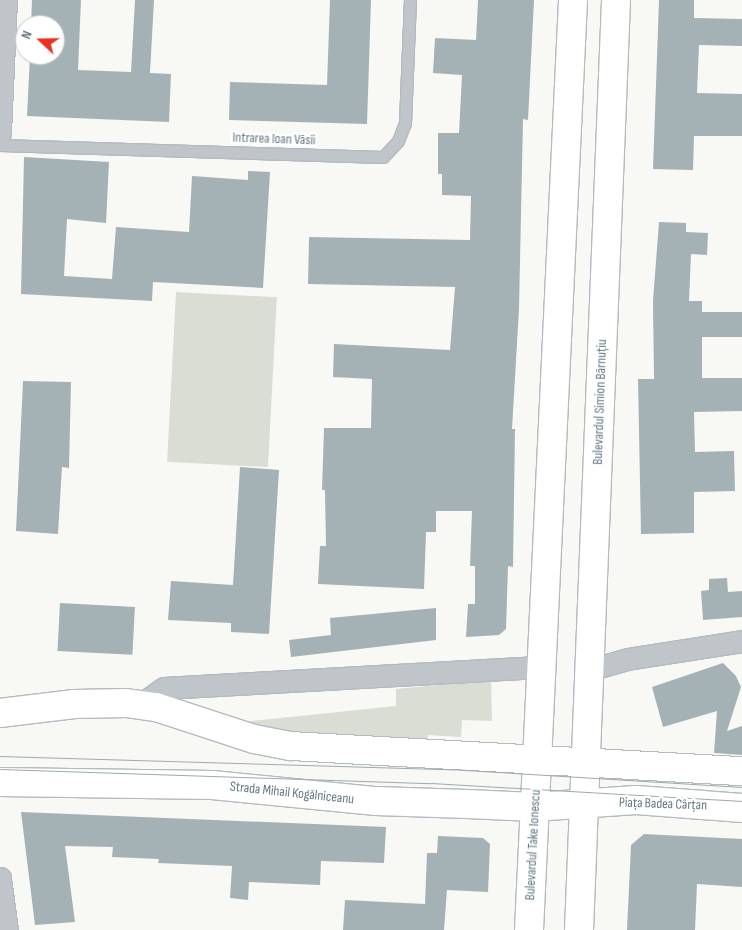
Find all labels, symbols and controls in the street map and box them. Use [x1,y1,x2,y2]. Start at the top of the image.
north arrow [15,15,65,65]
text: N [17,28,36,41]
street label: Intrarea Ioan Văsîi [232,129,316,149]
street label: Bulevardul Simion Bărnuțiu [589,339,611,465]
street label: Strada Mihail Kogălniceanu [229,778,355,808]
street label: Bulevardul Take Ionescu [522,789,544,901]
street label: Piața Badea Cârțan [619,794,707,814]

